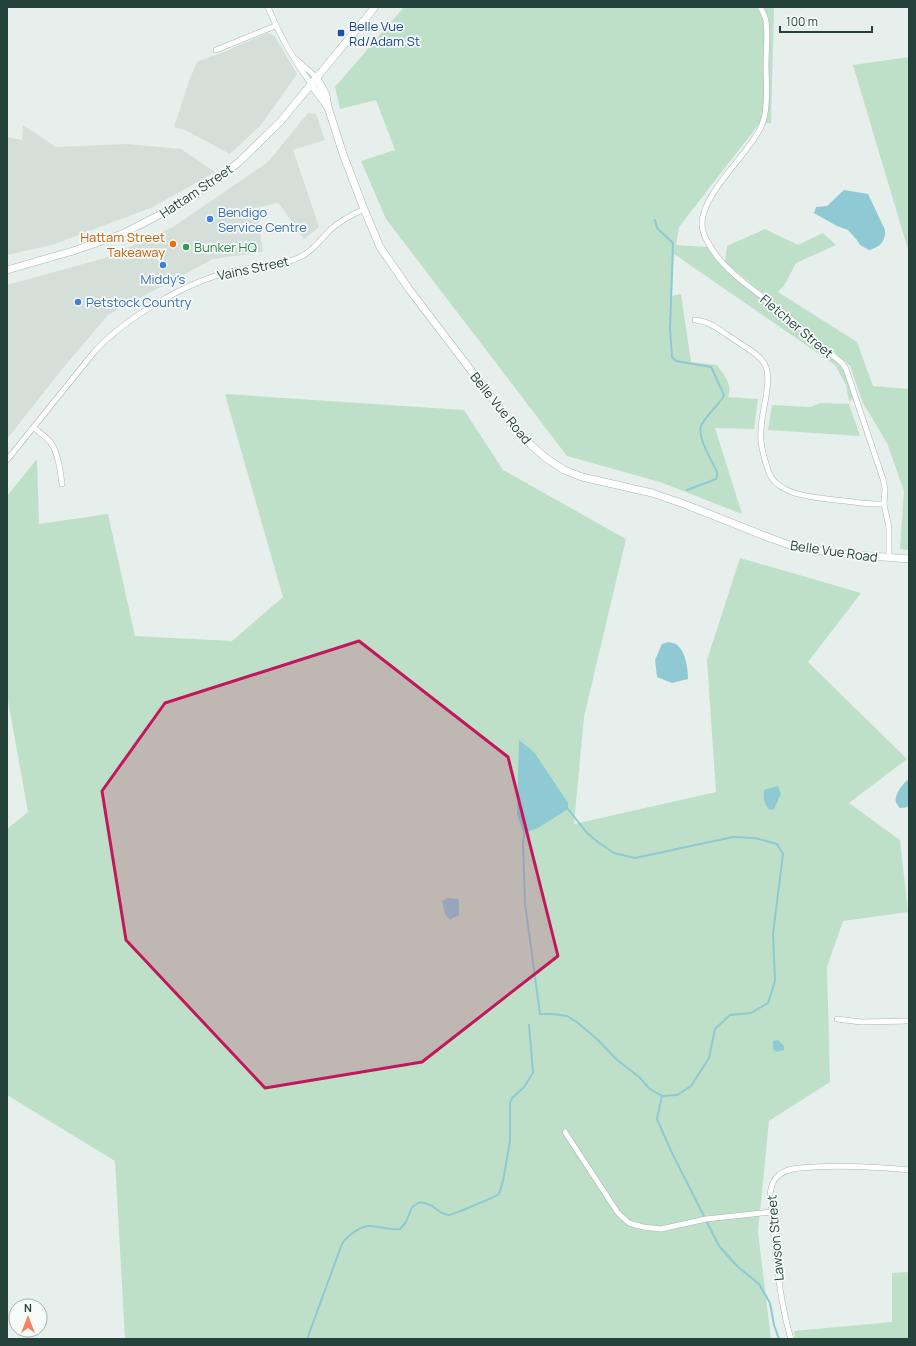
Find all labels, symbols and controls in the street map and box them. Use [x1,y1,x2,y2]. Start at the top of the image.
scale bar [780,8,872,34]
text: 100 m [786,13,818,30]
place label: Belle Vue Rd/Adam St [349,17,420,50]
marker: Belle Vue Rd/Adam St [336,28,346,38]
street label: Hattam Street [156,160,236,222]
place label: Bendigo Service Centre [218,203,307,236]
marker: Bendigo Service Centre [205,214,215,224]
place label: Hattam Street Takeaway [80,228,165,261]
place label: Bunker HQ [194,238,258,256]
marker: Hattam Street Takeaway [168,239,178,249]
marker: Bunker HQ [181,242,191,252]
street label: Vains Street [215,252,291,284]
marker: Middy's [158,260,168,270]
place label: Middy's [141,270,186,288]
street label: Fletcher Street [757,290,837,362]
place label: Petstock Country [86,293,192,311]
marker: Petstock Country [73,297,83,307]
street label: Belle Vue Road [466,368,536,448]
street label: Belle Vue Road [789,536,879,566]
street label: Lawson Street [762,1194,788,1282]
north arrow [8,1298,48,1338]
text: N [24,1300,32,1315]

